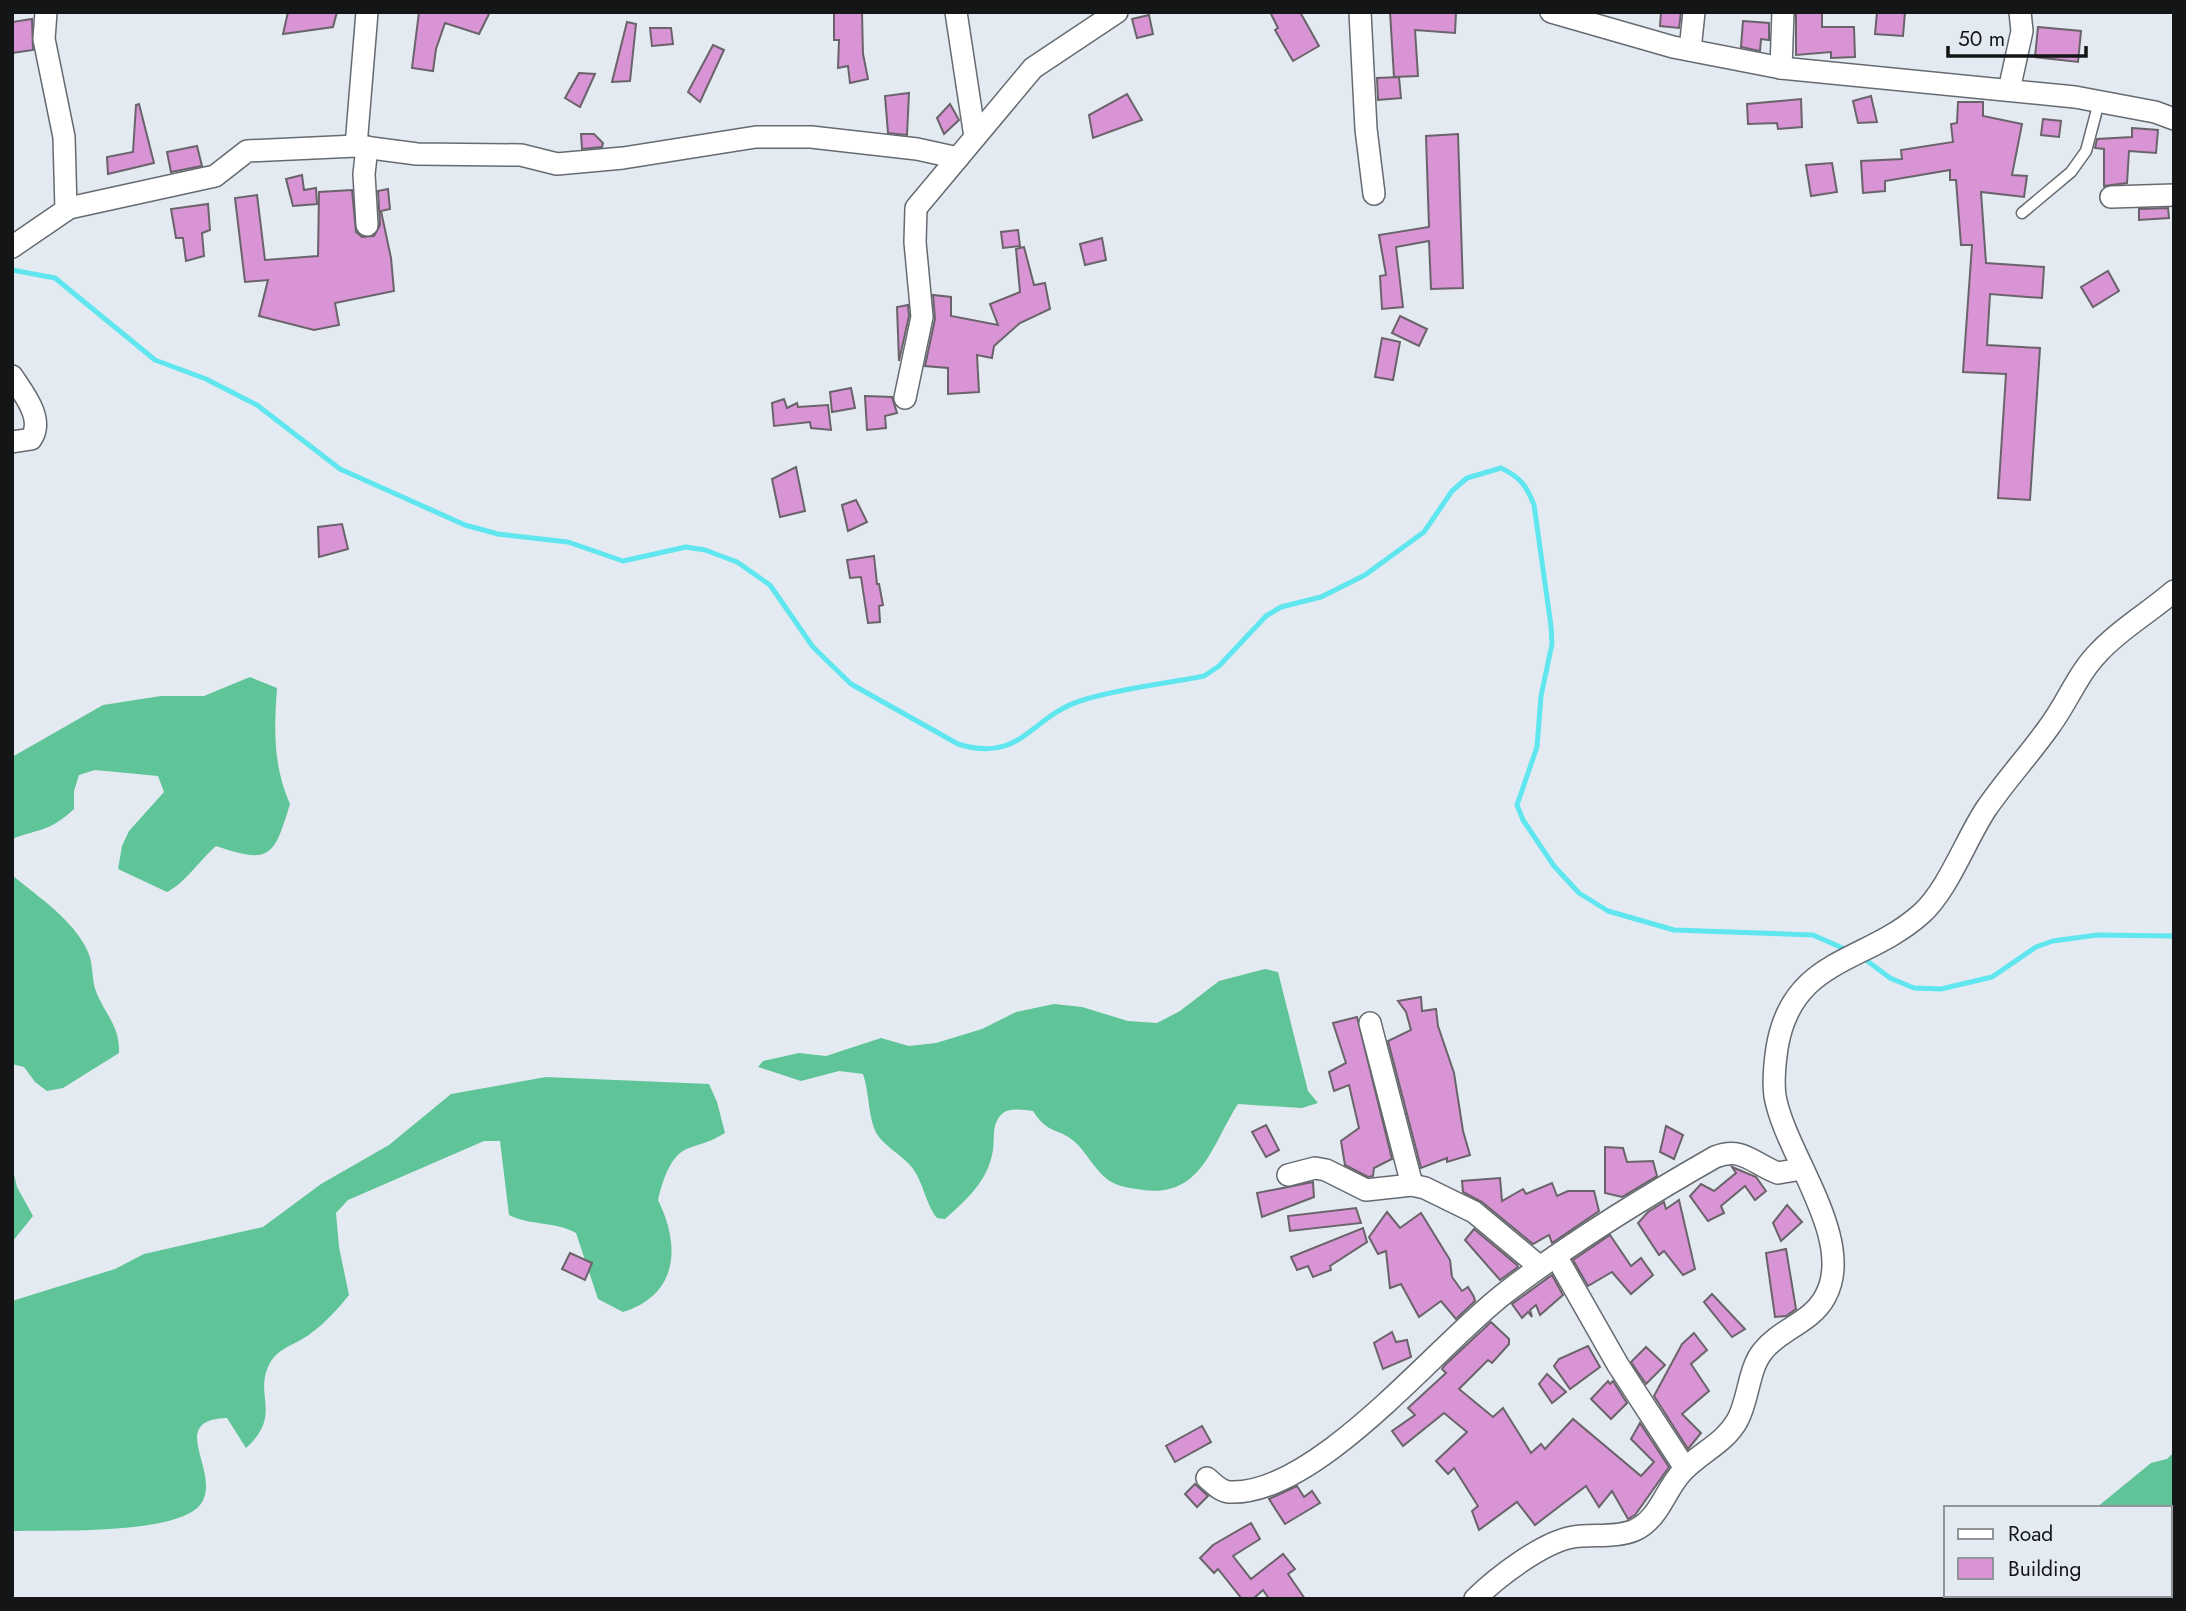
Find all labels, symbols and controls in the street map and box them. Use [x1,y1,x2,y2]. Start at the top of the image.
scale bar [1948,14,2086,58]
text: 50 m [1958,24,2005,54]
legend [1944,1506,2172,1597]
text: Road [2008,1519,2053,1549]
text: Building [2008,1554,2081,1584]

